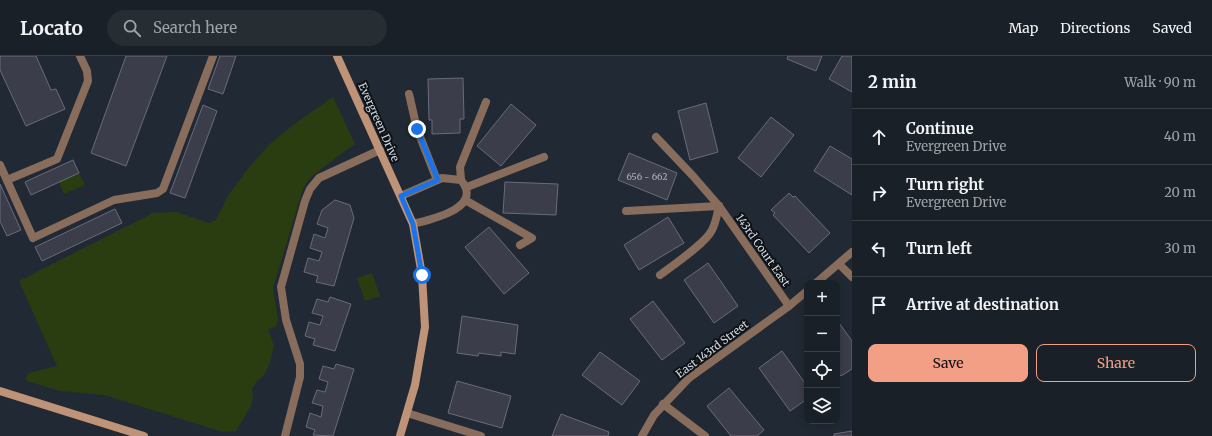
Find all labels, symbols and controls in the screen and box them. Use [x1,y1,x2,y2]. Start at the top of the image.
search box [107,10,387,46]
text: Locato [20,16,83,40]
icon: search [121,17,143,39]
text: Search here [153,18,237,37]
text: Map [1008,19,1038,37]
text: Directions [1060,19,1130,37]
text: Saved [1152,19,1192,37]
text: 2 min [868,71,916,93]
text: Walk · 90 m [1124,74,1196,91]
street label: Evergreen Drive [355,80,403,164]
text: Continue [906,119,974,138]
route end [408,120,426,138]
icon: ahead [868,126,890,148]
text: 40 m [1164,128,1196,145]
text: Evergreen Drive [906,138,1006,155]
house number: 656 - 662 [627,171,667,182]
text: Turn right [906,175,984,194]
icon: right [868,182,890,204]
text: 20 m [1164,184,1196,201]
text: Evergreen Drive [906,194,1006,211]
street label: 143rd Court East [733,211,794,290]
icon: left [868,238,890,260]
text: Turn left [906,239,972,258]
text: 30 m [1164,240,1196,257]
route start [413,266,431,284]
map controls [804,280,840,424]
button: + [804,280,840,316]
icon: arrive [868,294,890,316]
text: Arrive at destination [906,295,1059,314]
button: − [804,316,840,352]
street label: East 143rd Street [673,317,752,381]
button: Save [868,344,1028,382]
button: Share [1036,344,1196,382]
button: locate [804,352,840,388]
button: layers [804,388,840,424]

